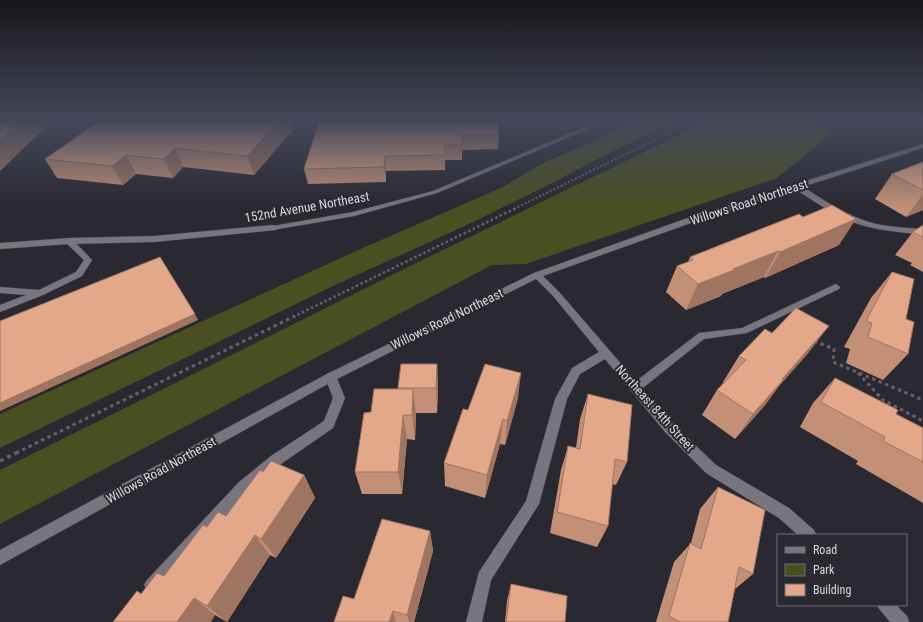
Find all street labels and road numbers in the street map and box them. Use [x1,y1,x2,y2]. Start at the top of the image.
street label: Willows Road Northeast [688,176,810,228]
street label: 152nd Avenue Northeast [243,189,371,225]
street label: Willows Road Northeast [388,285,506,353]
street label: Northeast 84th Street [612,362,698,454]
street label: Willows Road Northeast [104,434,219,506]

